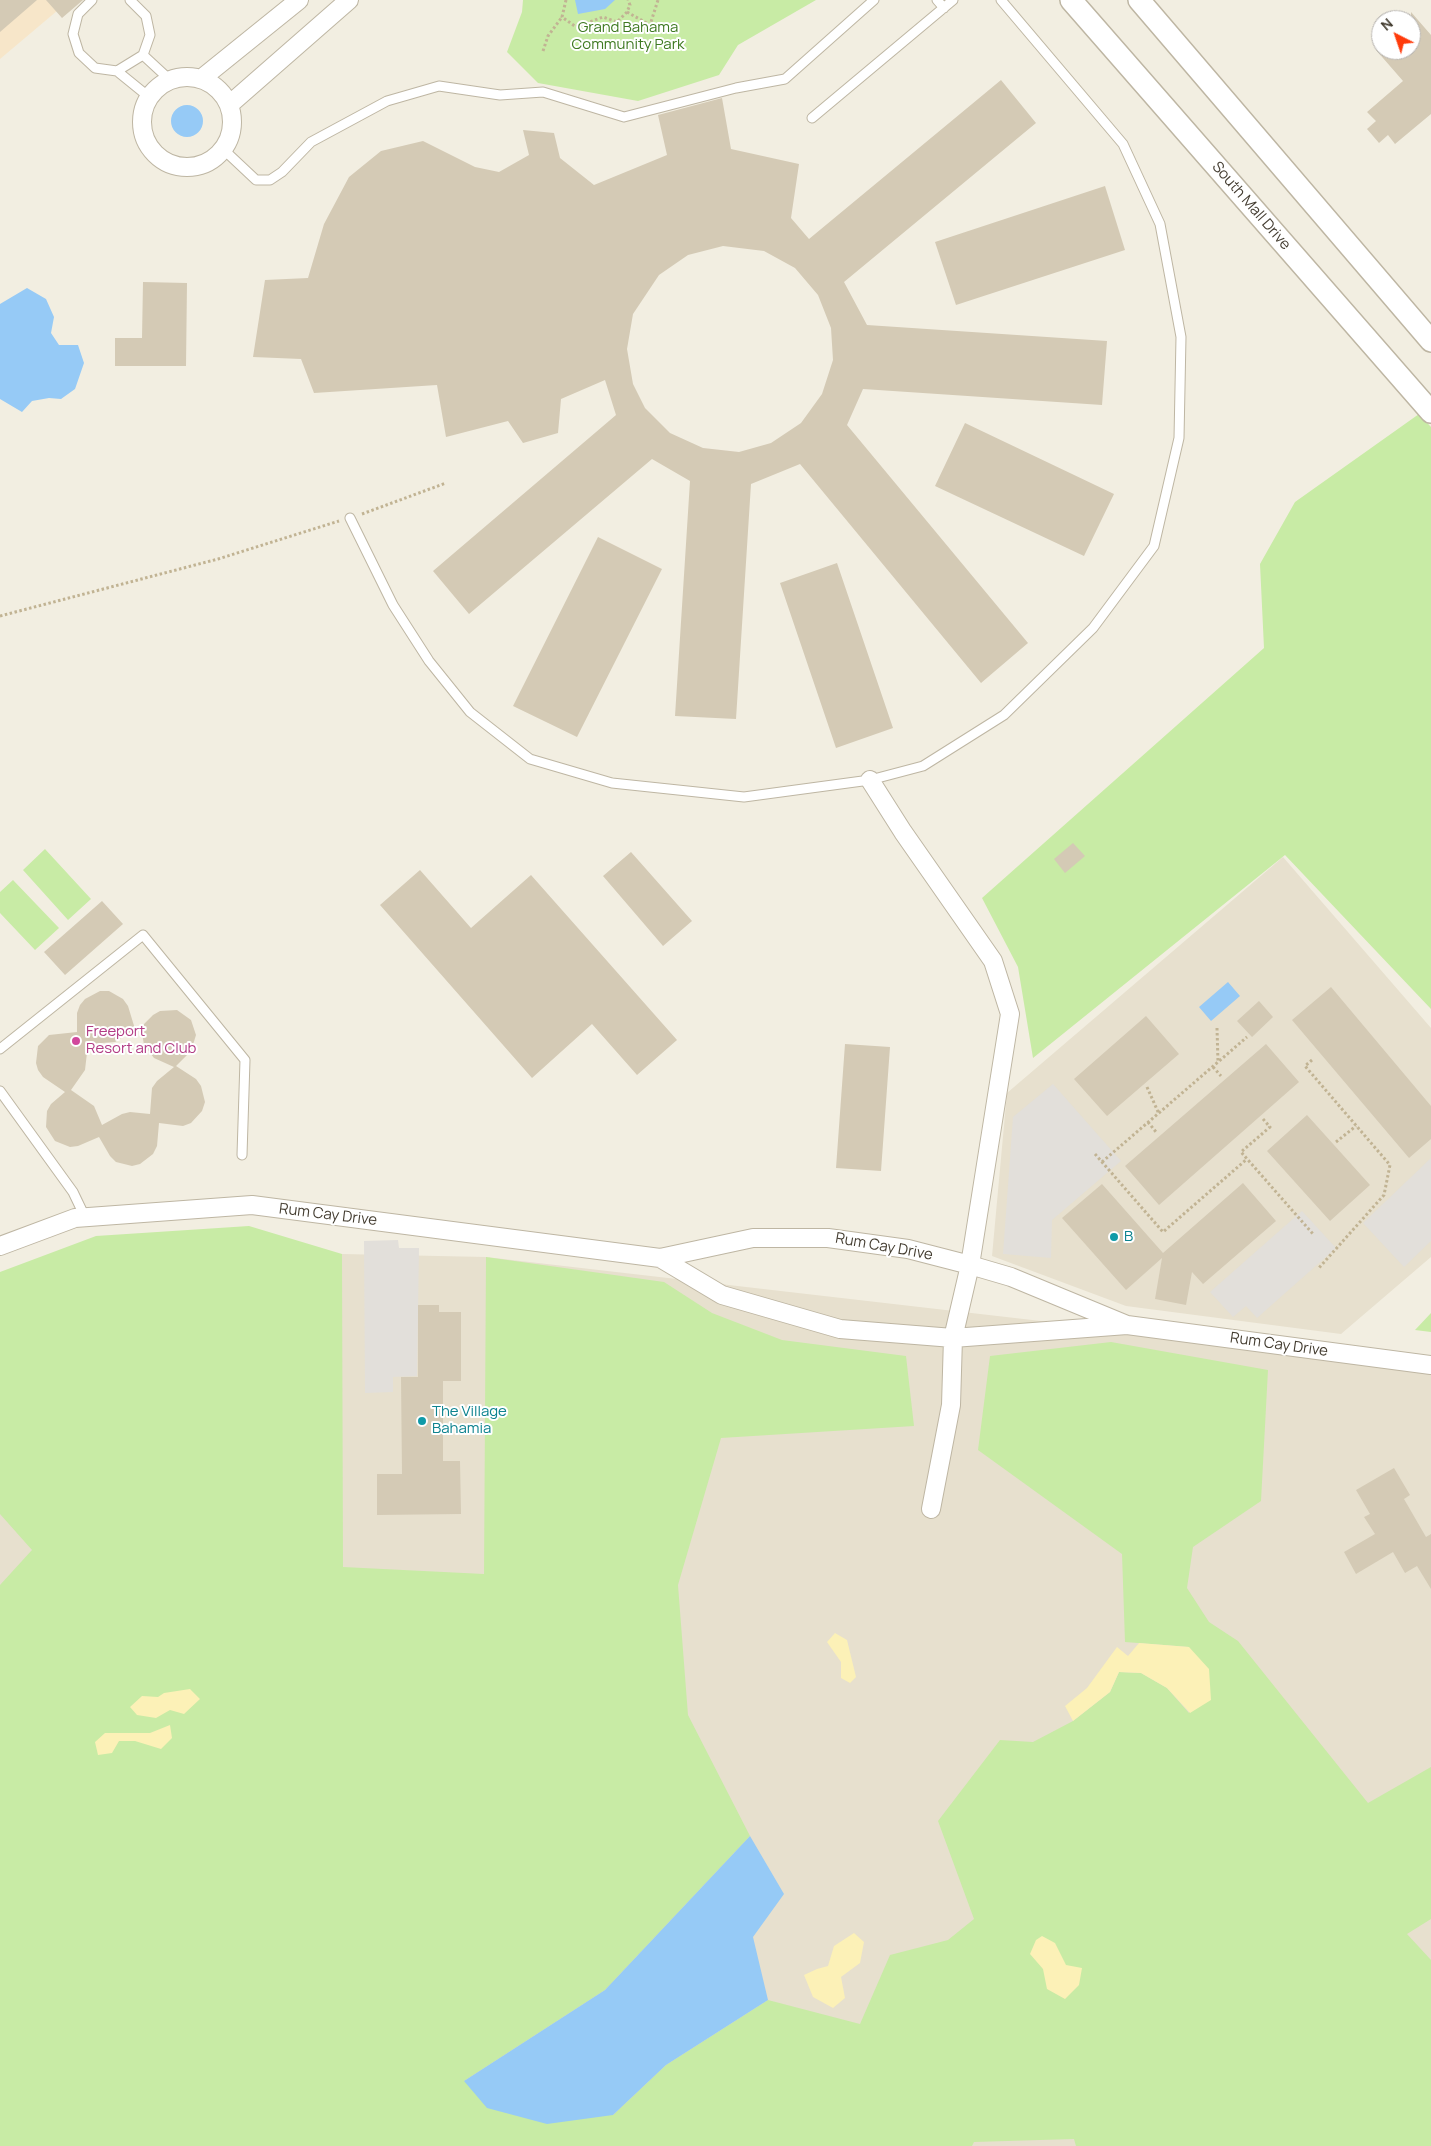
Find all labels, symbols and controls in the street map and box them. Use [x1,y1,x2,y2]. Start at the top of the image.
north arrow [1371,10,1421,60]
text: N [1376,14,1397,35]
park label: Grand Bahama Community Park [572,19,684,54]
street label: South Mall Drive [1208,158,1294,254]
place label: Freeport Resort and Club [86,1023,196,1058]
marker: Freeport Resort and Club [70,1035,82,1047]
street label: Rum Cay Drive [278,1200,378,1230]
place label: B [1124,1228,1133,1246]
street label: Rum Cay Drive [834,1230,934,1264]
marker: B [1108,1231,1120,1243]
street label: Rum Cay Drive [1229,1329,1329,1361]
place label: The Village Bahamia [432,1403,507,1438]
marker: The Village Bahamia [416,1415,428,1427]

